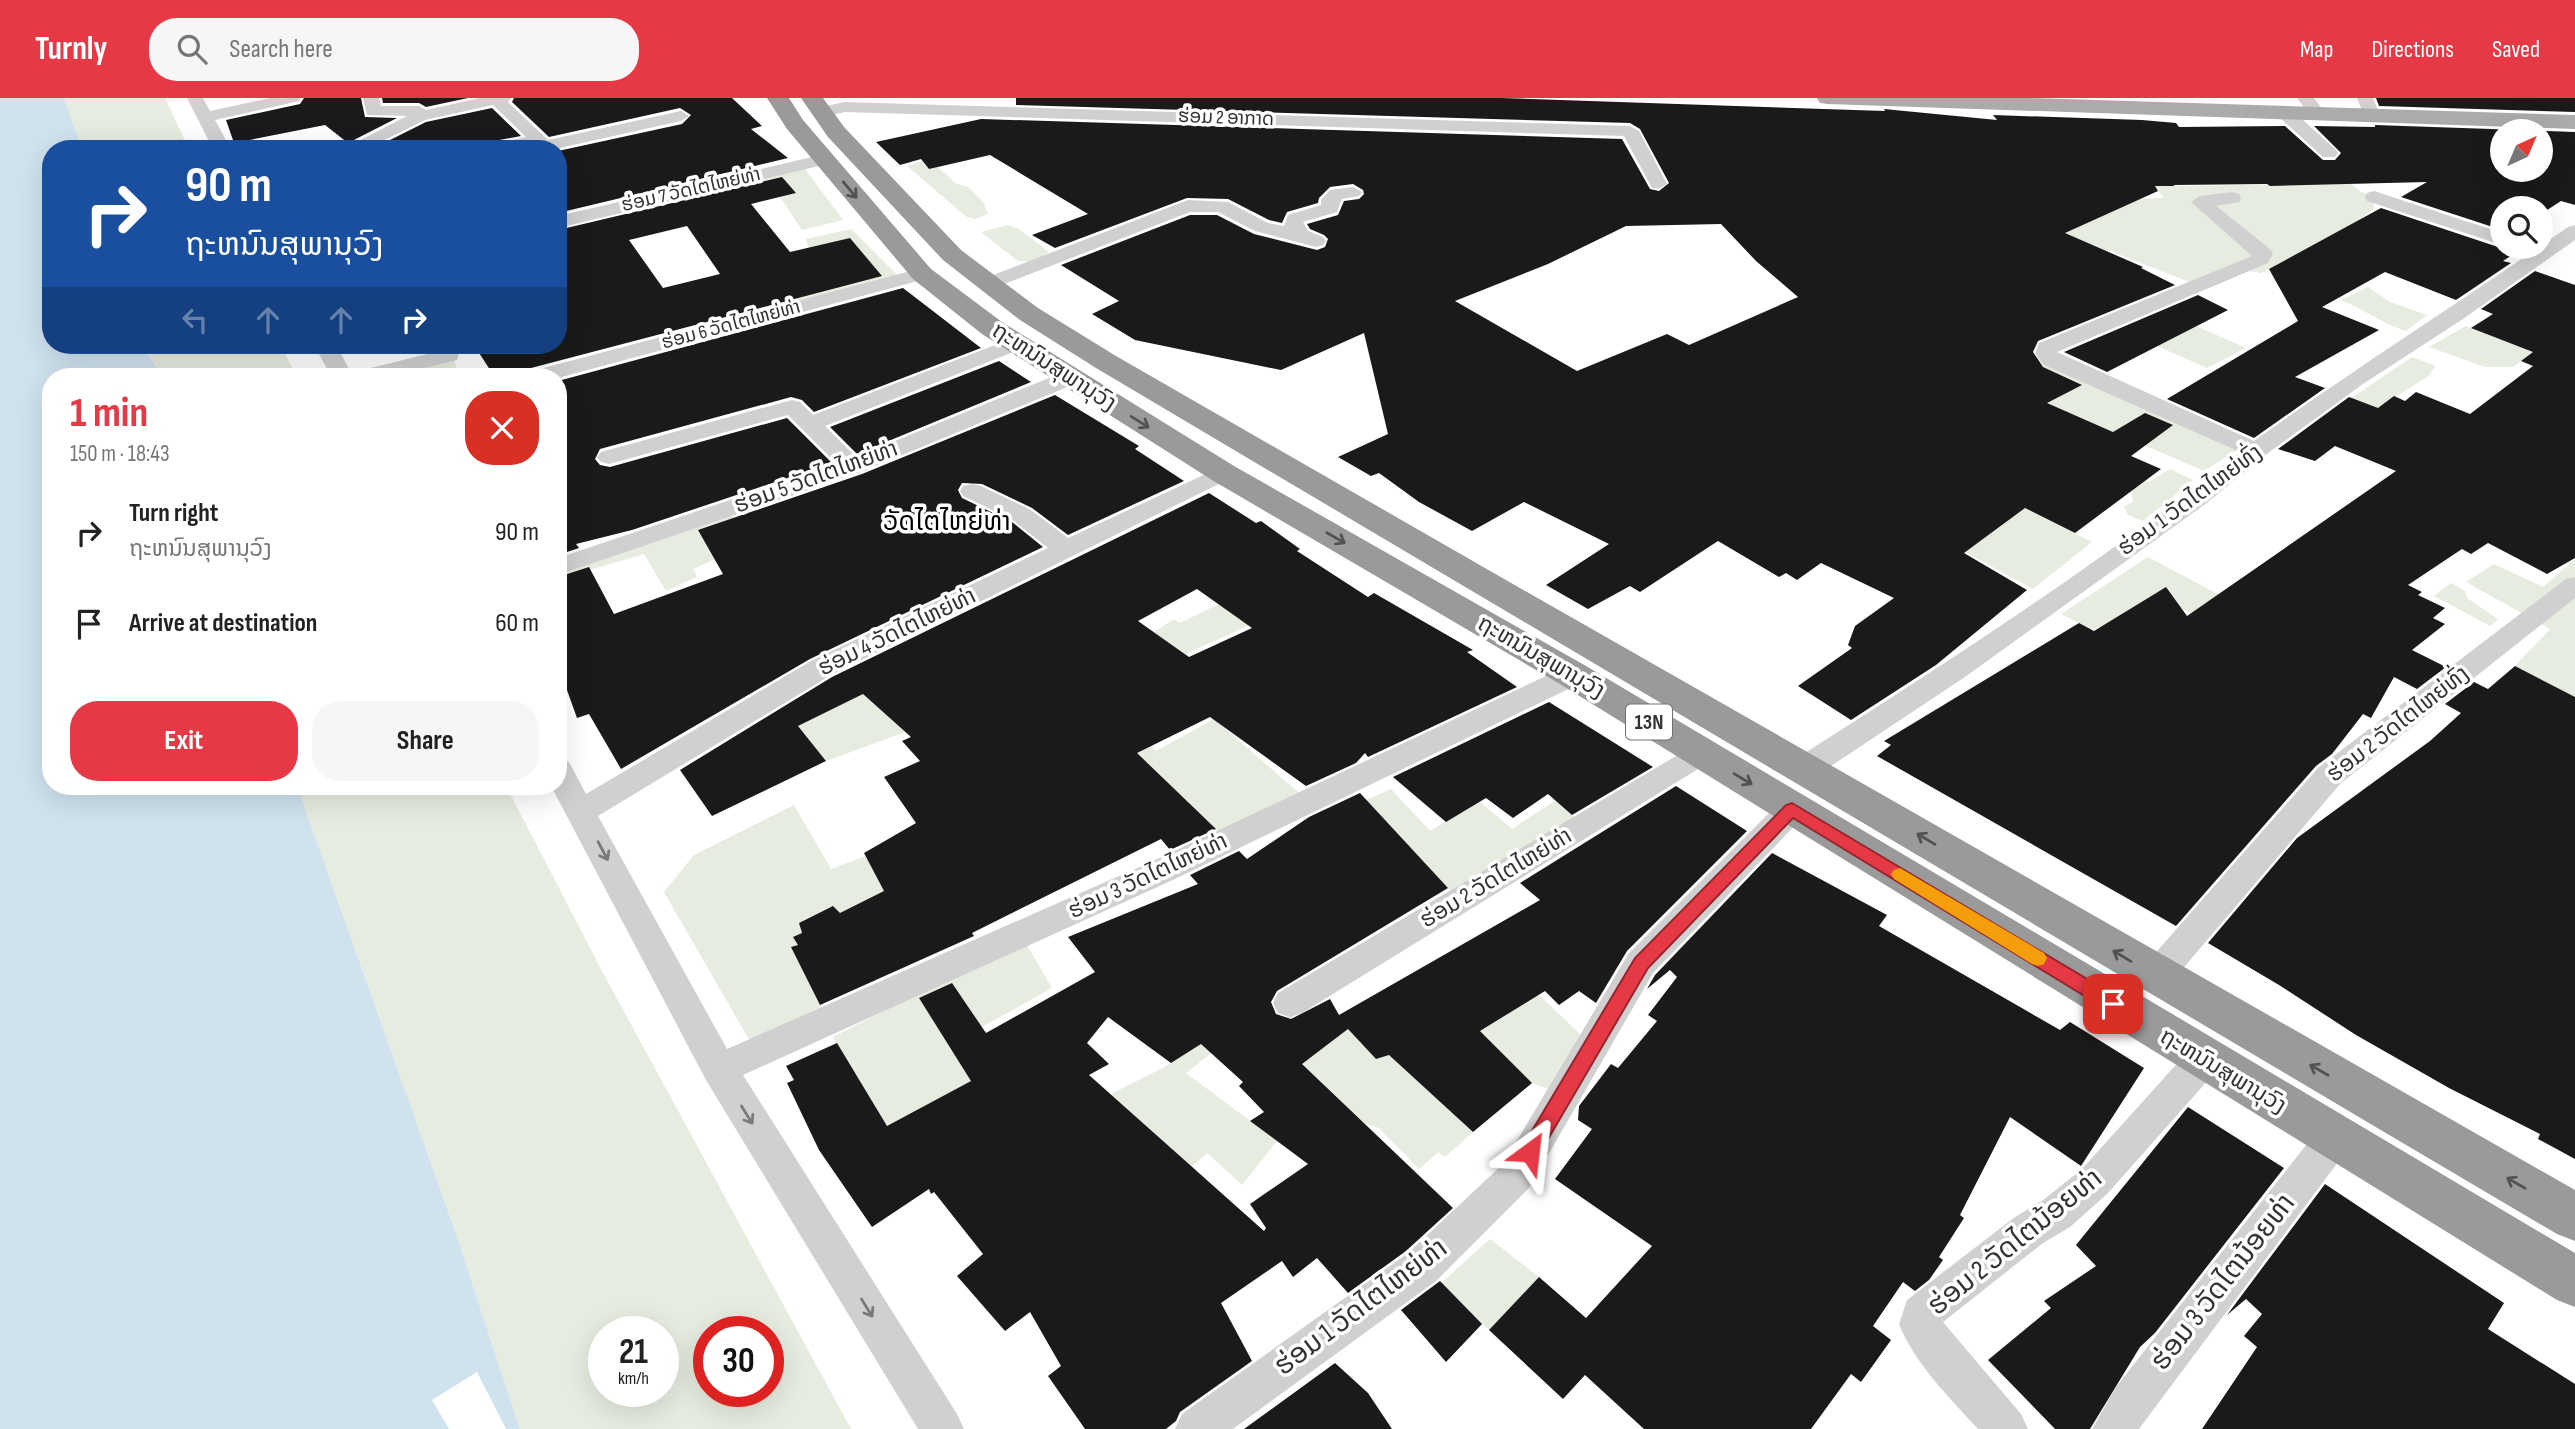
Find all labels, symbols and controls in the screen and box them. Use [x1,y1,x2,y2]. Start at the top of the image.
search box [149,18,639,81]
text: Turnly [35,29,107,69]
icon: search [173,30,211,68]
text: Search here [229,34,333,65]
text: Map [2300,35,2333,64]
text: Directions [2371,35,2454,64]
text: Saved [2492,35,2540,64]
street label: ຮ່ອມ 2 ອາກາດ [1177,105,1275,131]
north arrow [2490,119,2553,182]
map controls [2490,119,2553,259]
text: 90 m [185,157,272,216]
street label: ຮ່ອມ 7 ວັດໄຕໄຫຍ່ທ່າ [619,163,763,217]
icon: right [70,168,161,259]
one-way arrow [843,181,858,199]
button: search [2490,196,2553,259]
text: ຖະຫນົນສຸພານຸວົງ [185,226,384,265]
street label: ຮ່ອມ 6 ວັດໄຕໄຫຍ່ທ່າ [659,295,803,355]
icon: left [176,301,214,339]
icon: ahead [249,301,287,339]
icon: ahead [322,301,360,339]
icon: right [395,301,433,339]
street label: ຖະຫນົນສຸພານຸວົງ [987,316,1121,418]
text: 1 min [70,388,148,439]
button: close [465,391,539,465]
one-way arrow [1130,415,1150,429]
street label: ຮ່ອມ 5 ວັດໄຕໄຫຍ່ທ່າ [730,434,902,520]
street label: ຮ່ອມ 1 ວັດໄຕໄຫຍ່ທົ່ງ [2111,436,2268,562]
text: 150 m · 18:43 [70,440,170,468]
text: Turn right [129,498,218,529]
district label: ວັດໄຕໄຫຍ່ທ່າ [883,507,1011,538]
icon: right [70,514,108,552]
text: 90 m [495,517,539,548]
one-way arrow [1325,532,1346,545]
text: ຖະຫນົນສຸພານຸວົງ [129,535,272,563]
street label: ຮ່ອມ 4 ວັດໄຕໄຫຍ່ທ່າ [813,582,981,682]
icon: arrive [70,605,108,643]
text: Arrive at destination [129,608,317,639]
text: 60 m [495,608,539,639]
street label: ຖະຫນົນສຸພານຸວົງ [1472,609,1610,705]
street label: ຮ່ອມ 2 ວັດໄຕໄຫຍ່ທົ່ງ [2320,658,2475,788]
button: Exit [70,701,298,781]
button: Share [312,701,539,781]
road number: 13N [1626,704,1672,740]
one-way arrow [1732,772,1752,786]
street label: ຮ່ອມ 2 ວັດໄຕໄຫຍ່ທ່າ [1415,822,1577,934]
street label: ຮ່ອມ 3 ວັດໄຕໄຫຍ່ທ່າ [1064,827,1232,925]
one-way arrow [1917,832,1937,846]
one-way arrow [597,840,610,861]
one-way arrow [2112,948,2132,962]
pin [2083,974,2143,1034]
icon: arrive [2094,985,2132,1023]
street label: ຖະຫນົນສຸພານຸວົງ [2155,1022,2291,1120]
one-way arrow [2309,1062,2329,1076]
one-way arrow [741,1104,755,1124]
position arrow [1493,1115,1567,1189]
street label: ຮ່ອມ 2 ວັດໄຕນ້ອຍທ່າ [1921,1162,2109,1322]
one-way arrow [2506,1176,2526,1190]
street label: ຮ່ອມ 3 ວັດໄຕນ້ອຍທ່າ [2144,1187,2302,1377]
street label: ຮ່ອມ 1 ວັດໄຕໄຫຍ່ທ່າ [1268,1231,1454,1383]
one-way arrow [860,1298,875,1317]
speed limit sign: 30 [693,1316,784,1407]
text: 21 [619,1331,648,1374]
text: km/h [618,1368,649,1389]

